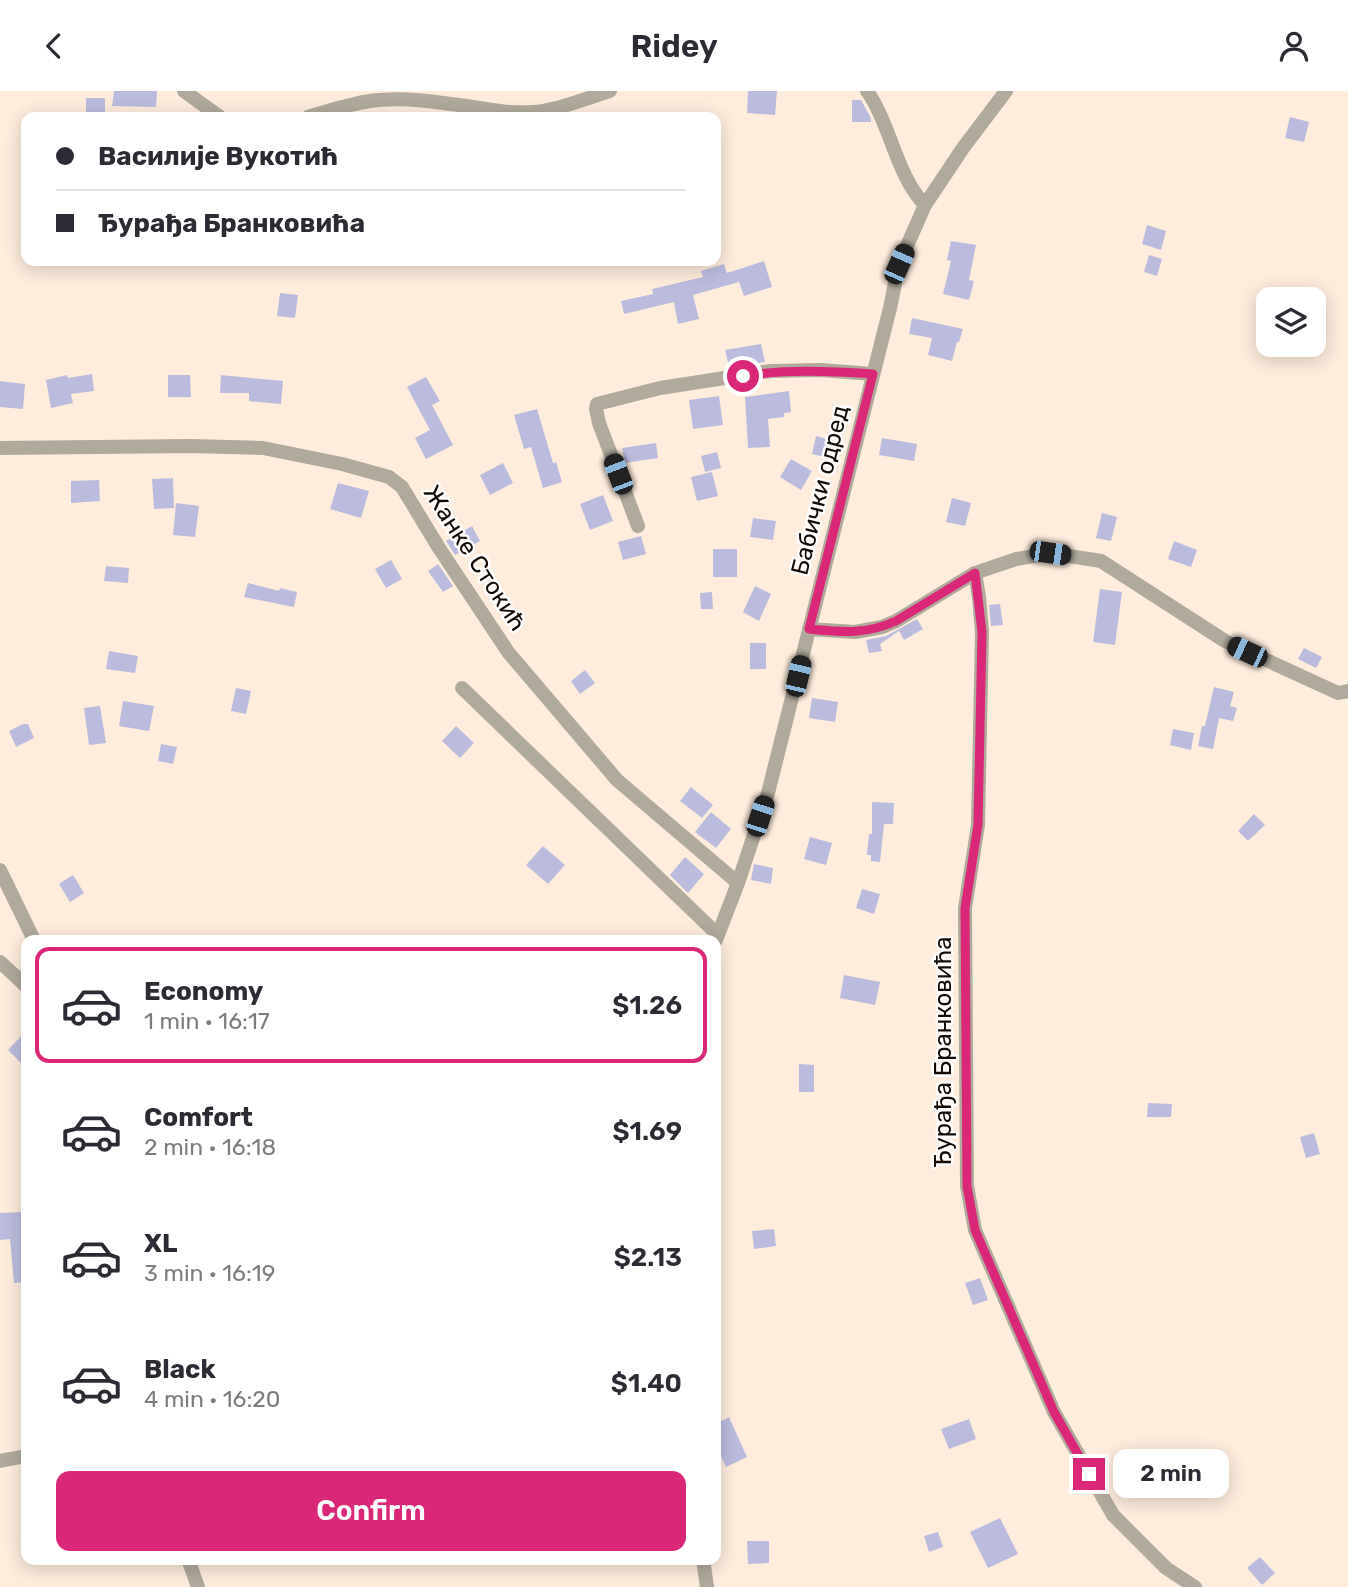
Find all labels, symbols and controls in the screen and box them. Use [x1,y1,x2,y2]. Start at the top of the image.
icon: back [35,27,73,65]
text: Ridey [630,27,718,65]
icon: person [1275,27,1313,65]
text: Василије Вукотић [98,141,339,172]
text: Ђурађа Бранковића [98,208,365,239]
car [881,241,918,287]
map controls [1256,287,1326,357]
button: layers [1256,287,1326,357]
route start [727,360,759,392]
street label: Бабички одред [785,402,855,578]
car [601,451,636,497]
street label: Жанке Стокић [418,480,532,636]
car [1028,540,1073,566]
car [1224,634,1271,670]
car [784,653,813,699]
car [744,793,777,839]
street label: Ђурађа Бранковића [929,936,957,1168]
icon: car [60,974,123,1037]
text: Economy [144,976,263,1007]
text: $1.26 [612,990,682,1021]
text: 1 min · 16:17 [144,1007,270,1035]
icon: car [60,1100,123,1163]
text: Comfort [144,1102,253,1133]
text: $1.69 [613,1116,682,1147]
text: 2 min · 16:18 [144,1133,276,1161]
icon: car [60,1226,123,1289]
text: XL [144,1228,177,1259]
text: $2.13 [614,1242,682,1273]
text: 3 min · 16:19 [144,1259,275,1287]
icon: car [60,1352,123,1415]
text: Black [144,1354,216,1385]
text: $1.40 [611,1368,682,1399]
text: 4 min · 16:20 [144,1385,280,1413]
callout: 2 min [1114,1449,1229,1499]
route end [1073,1458,1105,1490]
text: 2 min [1140,1459,1202,1487]
button: Confirm [56,1471,686,1551]

